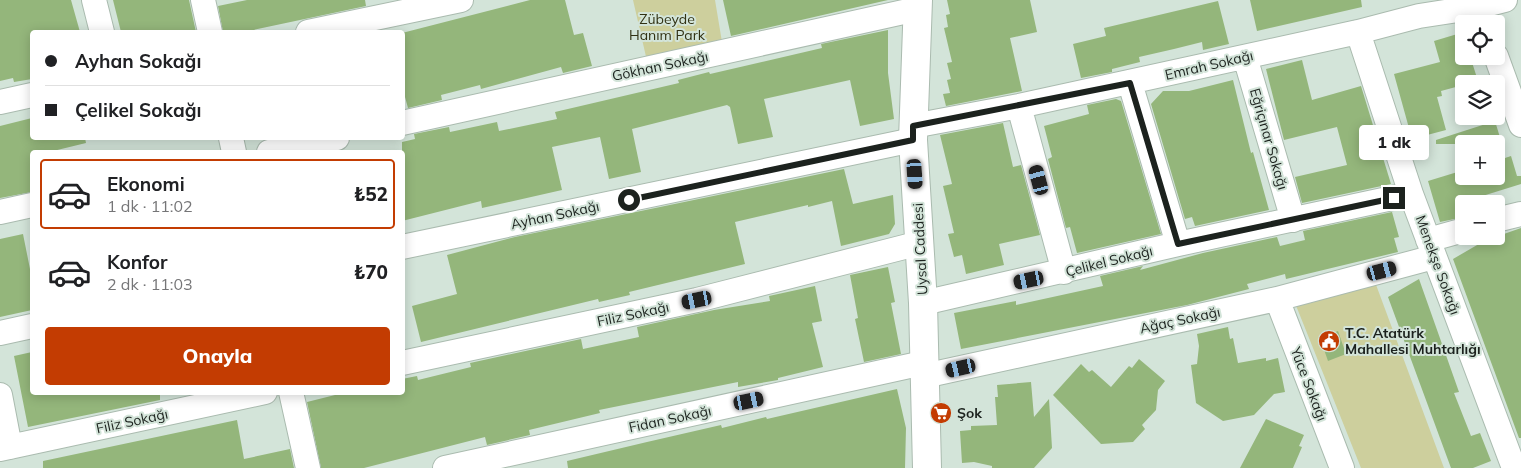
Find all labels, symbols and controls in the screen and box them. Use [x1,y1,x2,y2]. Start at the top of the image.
park label: Zübeyde Hanım Park [629,10,706,44]
map controls [1455,15,1505,245]
button: locate [1455,15,1505,65]
street label: Emrah Sokağı [1163,46,1255,84]
street label: Gökhan Sokağı [610,47,710,85]
text: Ayhan Sokağı [75,49,201,73]
button: layers [1455,75,1505,125]
street label: Eğriçınar Sokağı [1246,86,1292,192]
text: Çelikel Sokağı [75,98,201,122]
callout: 1 dk [1359,126,1429,160]
text: 1 dk [1377,132,1411,152]
button: + [1455,135,1505,185]
car [906,159,923,189]
car [1027,164,1050,196]
icon: car [47,172,92,217]
text: Ekonomi [107,172,185,196]
text: ₺52 [354,182,388,206]
route end [1383,187,1405,209]
route start [618,189,640,211]
button: − [1455,195,1505,245]
text: 1 dk · 11:02 [107,196,193,216]
street label: Ayhan Sokağı [509,197,601,233]
street label: Uysal Caddesi [909,202,931,296]
street label: Menekşe Sokağı [1412,213,1464,317]
street label: Çelikel Sokağı [1064,241,1154,281]
icon: car [47,250,92,295]
text: Konfor [107,250,168,274]
text: ₺70 [354,260,388,284]
car [1365,260,1398,282]
car [1012,270,1045,290]
text: 2 dk · 11:03 [107,274,193,294]
car [680,290,713,310]
street label: Filiz Sokağı [595,298,671,330]
street label: Ağaç Sokağı [1138,303,1222,337]
place label: T.C. Atatürk Mahallesi Muhtarlığı [1345,324,1481,358]
button: Onayla [45,327,390,385]
public building icon: T.C. Atatürk Mahallesi Muhtarlığı [1317,329,1341,353]
street label: Yüce Sokağı [1286,344,1331,423]
car [944,357,977,379]
car [732,391,765,411]
street label: Fidan Sokağı [627,401,713,437]
supermarket icon: Şok [929,401,953,425]
place label: Şok [957,404,982,422]
street label: Filiz Sokağı [94,405,170,437]

